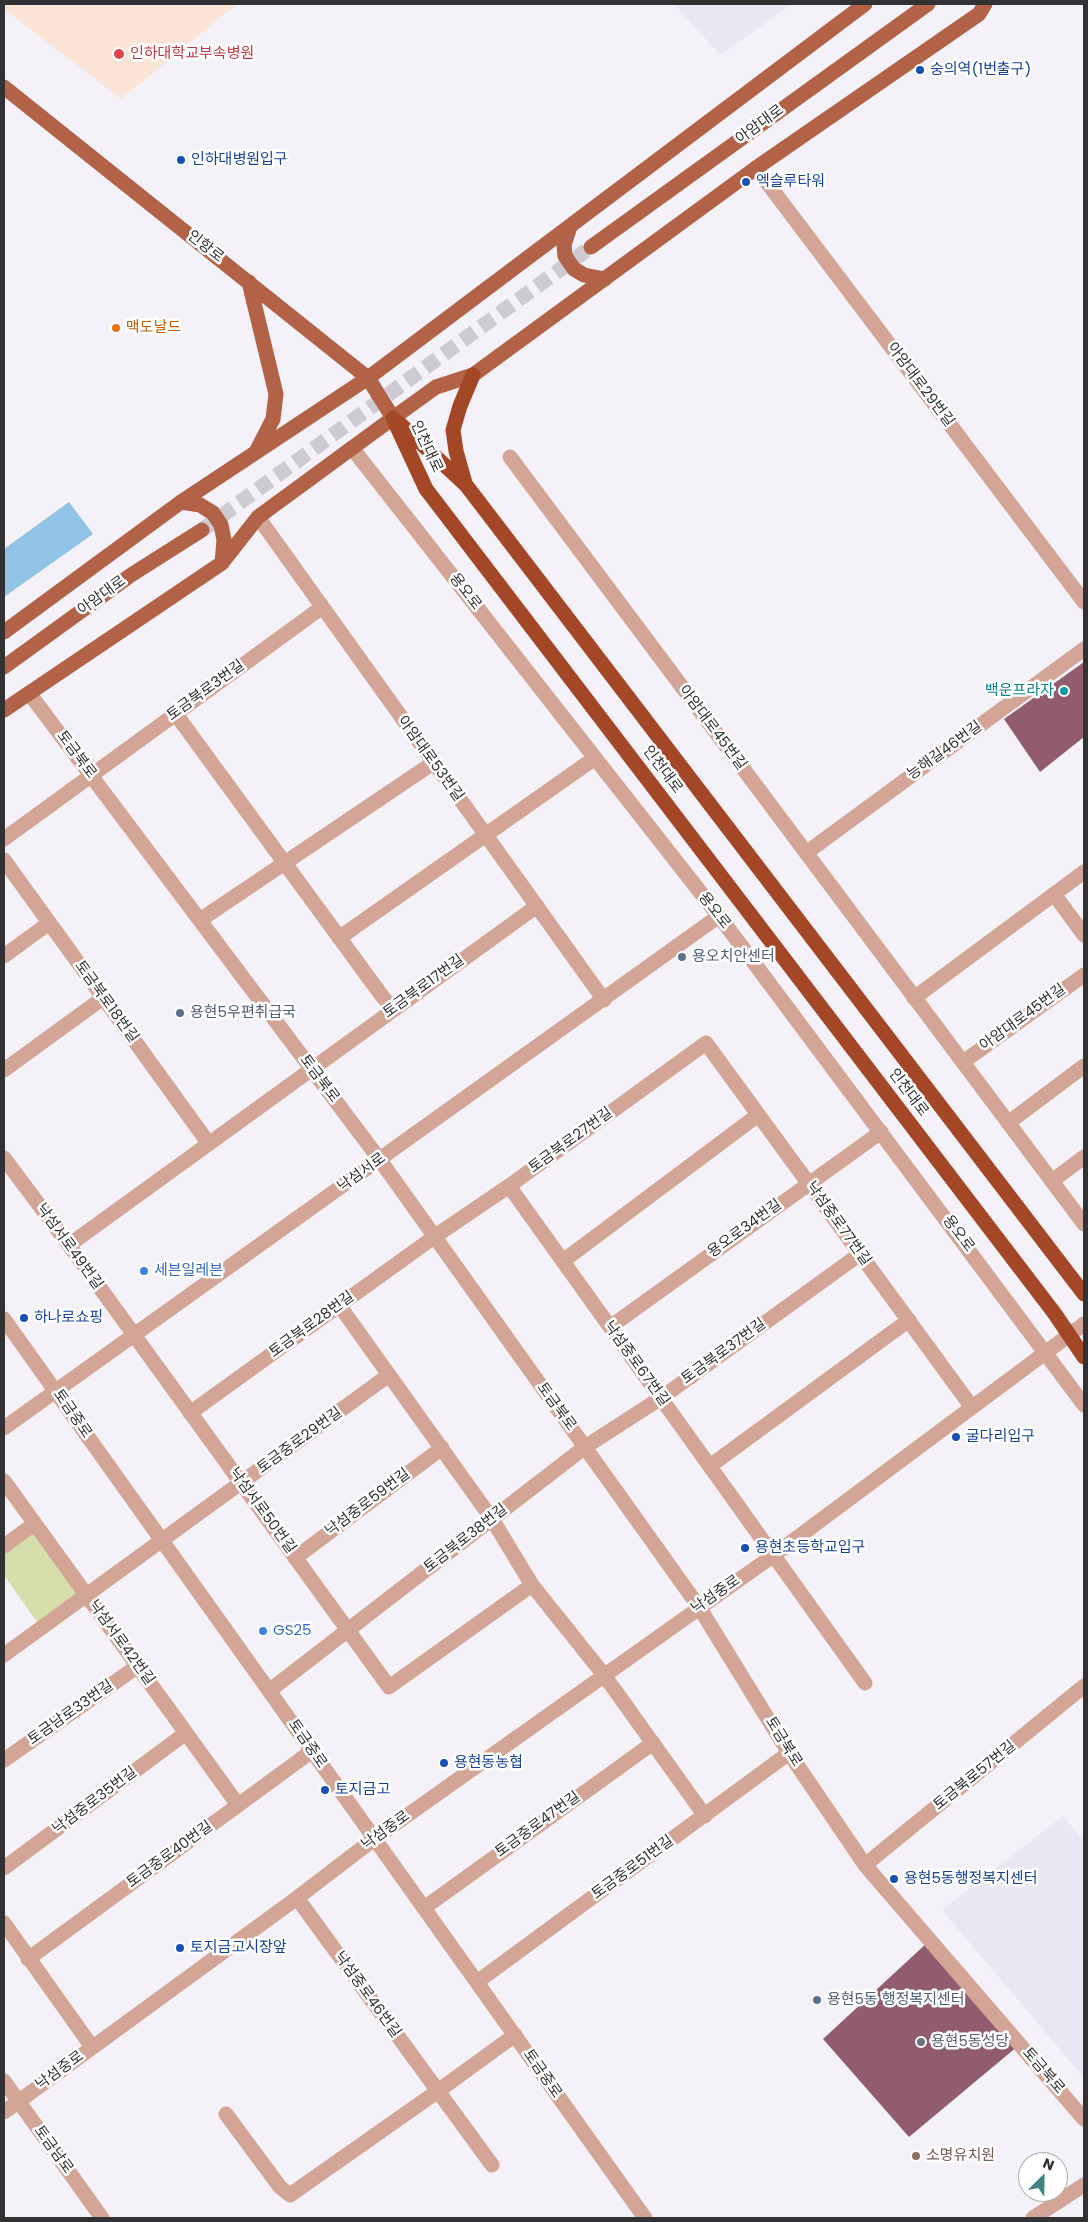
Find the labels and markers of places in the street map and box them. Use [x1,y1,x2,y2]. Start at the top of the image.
place label: 인하대학교부속병원 [130,45,254,63]
marker: 인하대학교부속병원 [112,47,126,61]
place label: 숭의역(1번출구) [930,61,1031,79]
marker: 숭의역(1번출구) [914,64,926,76]
place label: 인하대병원입구 [191,151,288,169]
marker: 인하대병원입구 [175,154,187,166]
place label: 엑슬루타워 [756,173,825,191]
marker: 엑슬루타워 [740,176,752,188]
place label: 맥도날드 [126,319,181,337]
marker: 맥도날드 [110,322,122,334]
place label: 백운프라자 [985,682,1054,700]
marker: 백운프라자 [1058,685,1070,697]
place label: 용오치안센터 [692,948,775,966]
marker: 용오치안센터 [676,951,688,963]
place label: 용현5우편취급국 [190,1004,296,1022]
marker: 용현5우편취급국 [174,1007,186,1019]
place label: 세븐일레븐 [154,1262,223,1280]
marker: 세븐일레븐 [138,1265,150,1277]
place label: 하나로쇼핑 [34,1309,103,1327]
marker: 하나로쇼핑 [18,1312,30,1324]
place label: 굴다리입구 [966,1428,1035,1446]
marker: 굴다리입구 [950,1431,962,1443]
place label: 용현초등학교입구 [755,1539,865,1557]
marker: 용현초등학교입구 [739,1542,751,1554]
place label: GS25 [273,1622,312,1640]
marker: GS25 [257,1625,269,1637]
place label: 용현동농협 [454,1754,523,1772]
marker: 용현동농협 [438,1757,450,1769]
place label: 토지금고 [335,1781,390,1799]
marker: 토지금고 [319,1784,331,1796]
place label: 용현5동행정복지센터 [904,1870,1038,1888]
marker: 용현5동행정복지센터 [888,1873,900,1885]
place label: 토지금고시장앞 [190,1939,287,1957]
marker: 토지금고시장앞 [174,1942,186,1954]
place label: 용현5동 행정복지센터 [827,1991,965,2009]
marker: 용현5동 행정복지센터 [811,1994,823,2006]
place label: 용현5동성당 [931,2033,1009,2051]
marker: 용현5동성당 [915,2036,927,2048]
place label: 소명유치원 [926,2147,995,2165]
marker: 소명유치원 [910,2150,922,2162]

